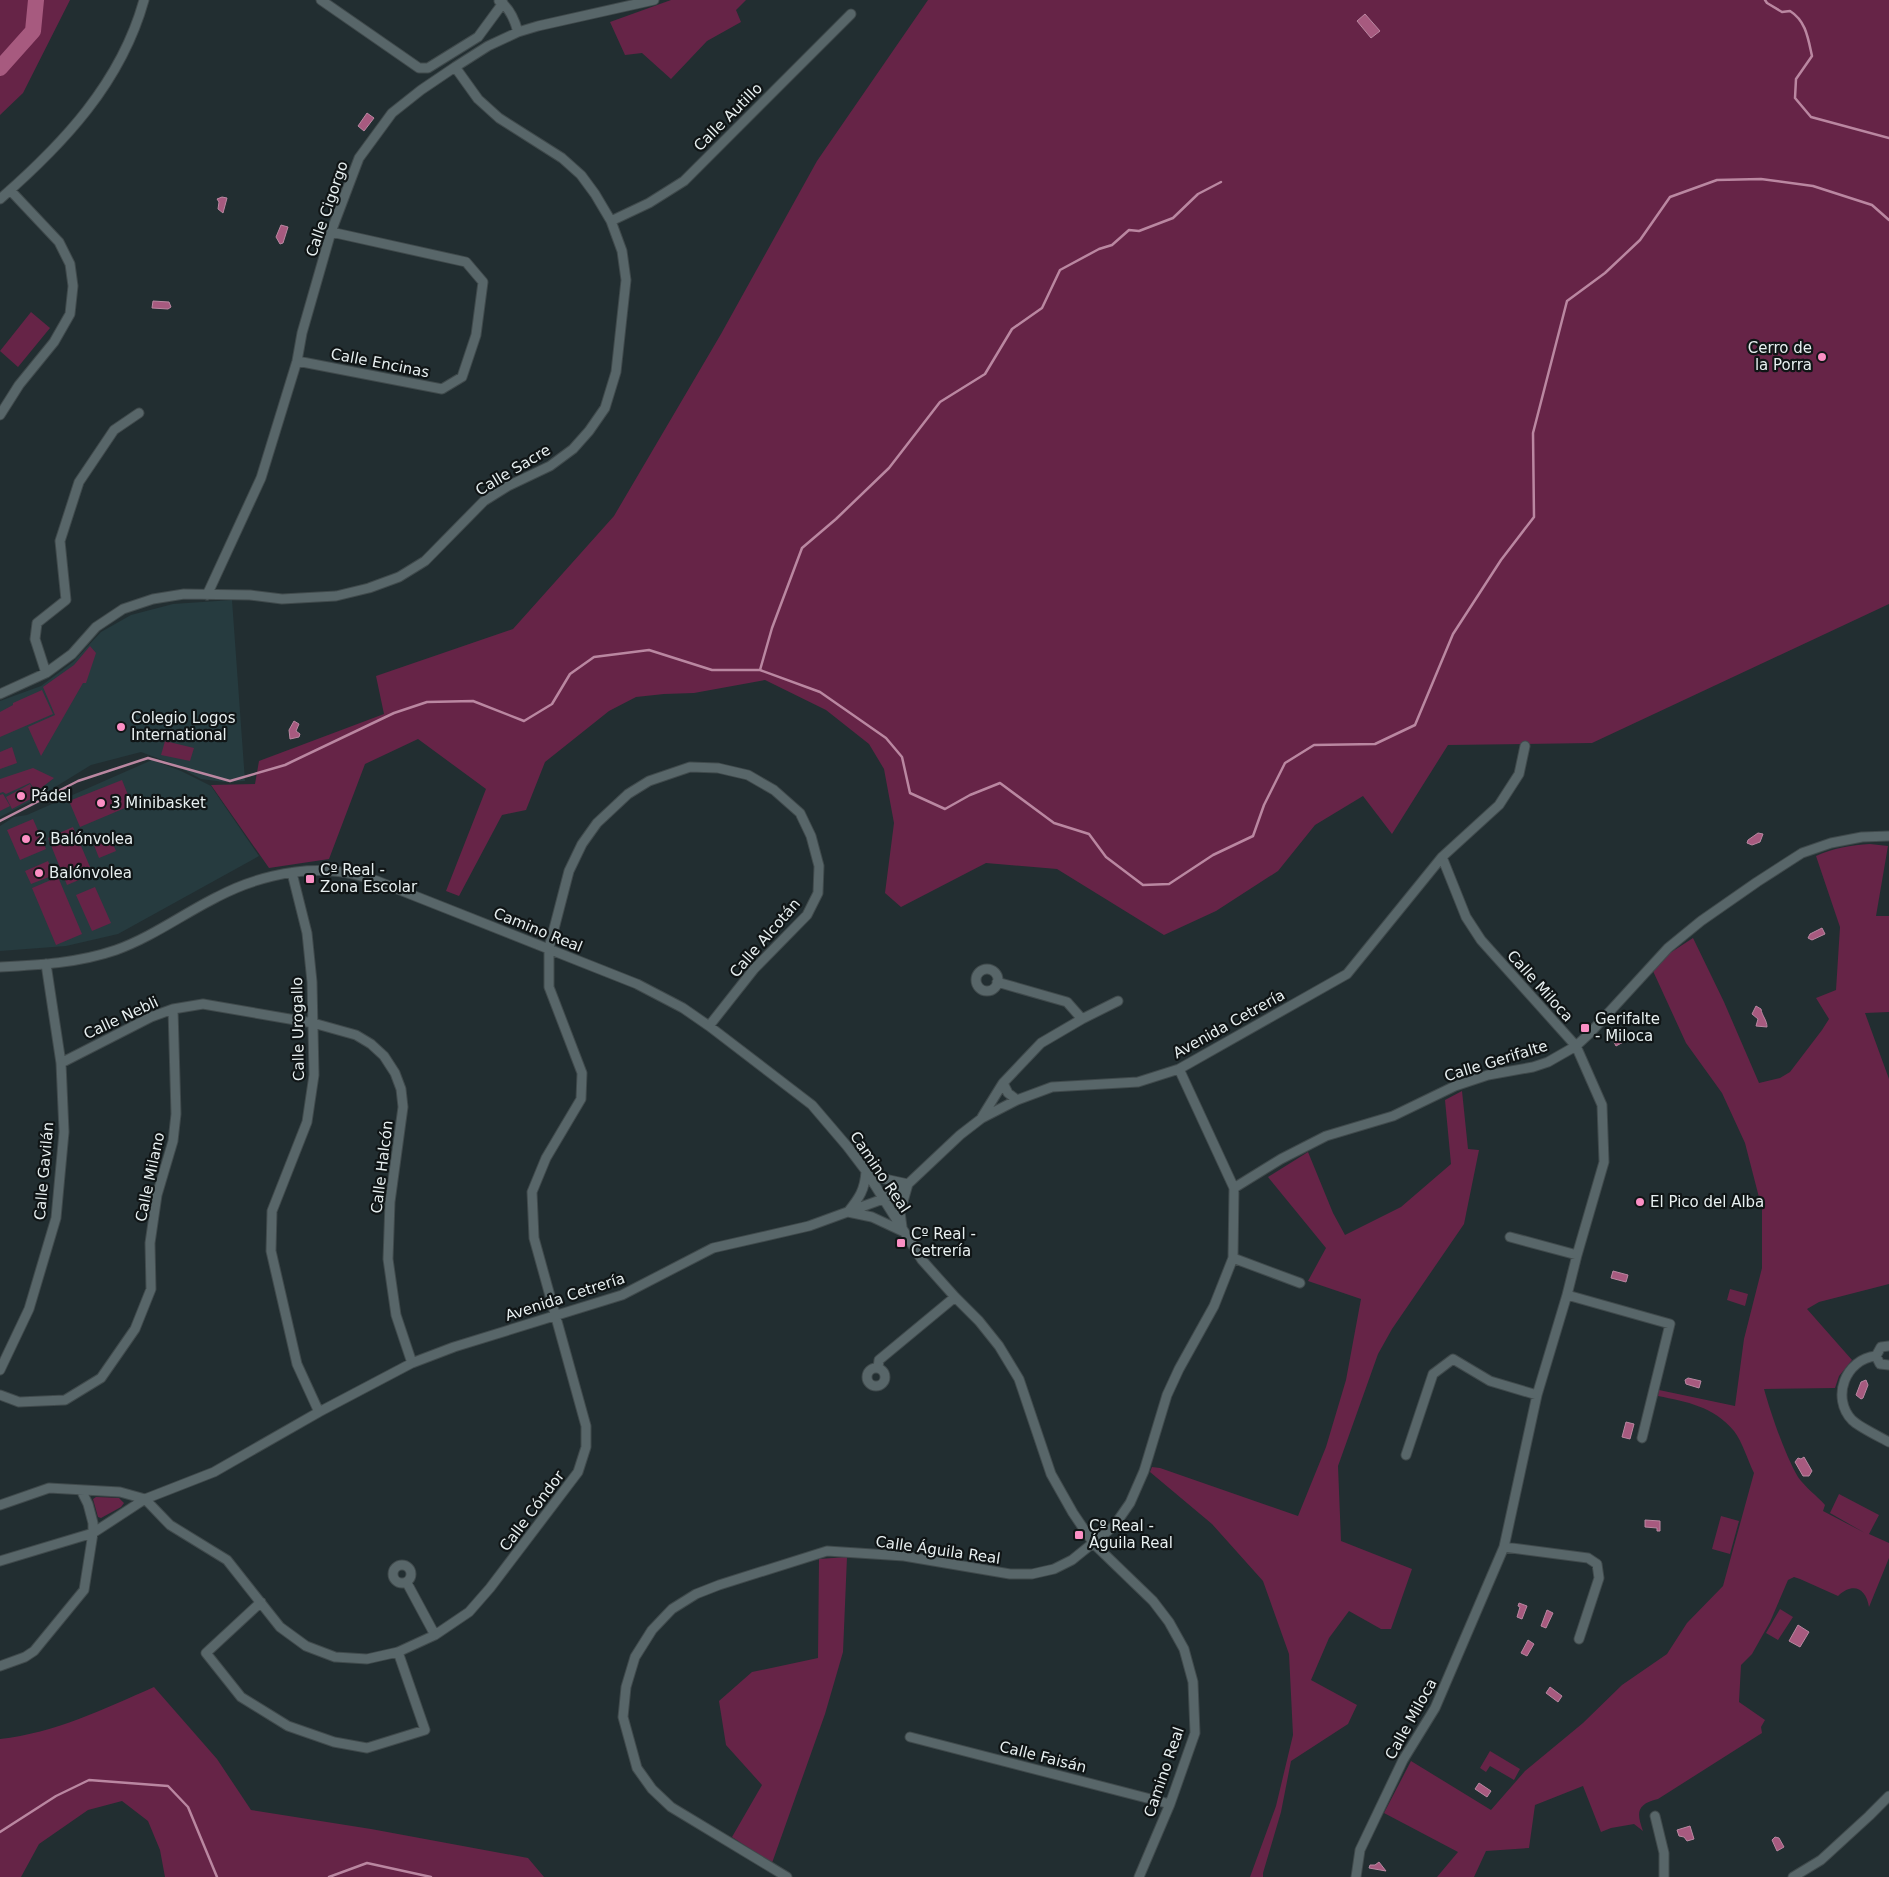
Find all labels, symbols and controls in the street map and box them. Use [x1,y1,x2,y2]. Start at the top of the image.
street label: Calle Autillo [690,79,766,155]
street label: Calle Cigorgo [302,159,352,259]
place label: Cerro de la Porra [1748,339,1812,374]
street label: Calle Encinas [329,345,431,381]
marker: Cerro de la Porra [1816,351,1828,363]
street label: Calle Sacre [472,441,554,499]
place label: Colegio Logos International [131,709,236,744]
marker: Colegio Logos International [115,721,127,733]
place label: Pádel [31,787,71,805]
marker: Pádel [15,790,27,802]
place label: 3 Minibasket [111,794,206,812]
marker: 3 Minibasket [95,797,107,809]
place label: 2 Balónvolea [36,830,133,848]
marker: 2 Balónvolea [20,833,32,845]
place label: Cº Real - Zona Escolar [320,861,418,896]
place label: Balónvolea [49,864,132,882]
marker: Balónvolea [33,867,45,879]
marker: Cº Real - Zona Escolar [304,873,316,885]
street label: Calle Alcotán [726,895,804,981]
street label: Camino Real [491,904,585,956]
street label: Calle Miloca [1503,947,1577,1025]
street label: Calle Urogallo [288,977,308,1081]
street label: Avenida Cetrería [1170,986,1288,1062]
street label: Calle Nebli [81,993,161,1043]
place label: Gerifalte - Miloca [1595,1010,1660,1045]
marker: Gerifalte - Miloca [1579,1022,1591,1034]
street label: Calle Gerifalte [1442,1037,1550,1085]
street label: Calle Halcón [367,1119,397,1215]
street label: Calle Gavilán [31,1121,57,1221]
street label: Camino Real [846,1128,914,1216]
street label: Calle Milano [132,1131,168,1223]
place label: El Pico del Alba [1650,1193,1764,1211]
marker: El Pico del Alba [1634,1196,1646,1208]
place label: Cº Real - Cetrería [911,1225,976,1260]
marker: Cº Real - Cetrería [895,1237,907,1249]
street label: Avenida Cetrería [503,1269,627,1325]
street label: Calle Cóndor [496,1467,569,1555]
place label: Cº Real - Águila Real [1089,1517,1173,1552]
marker: Cº Real - Águila Real [1073,1529,1085,1541]
street label: Calle Águila Real [874,1531,1002,1568]
street label: Calle Miloca [1381,1675,1441,1763]
street label: Camino Real [1140,1725,1188,1819]
street label: Calle Faisán [998,1737,1088,1777]

